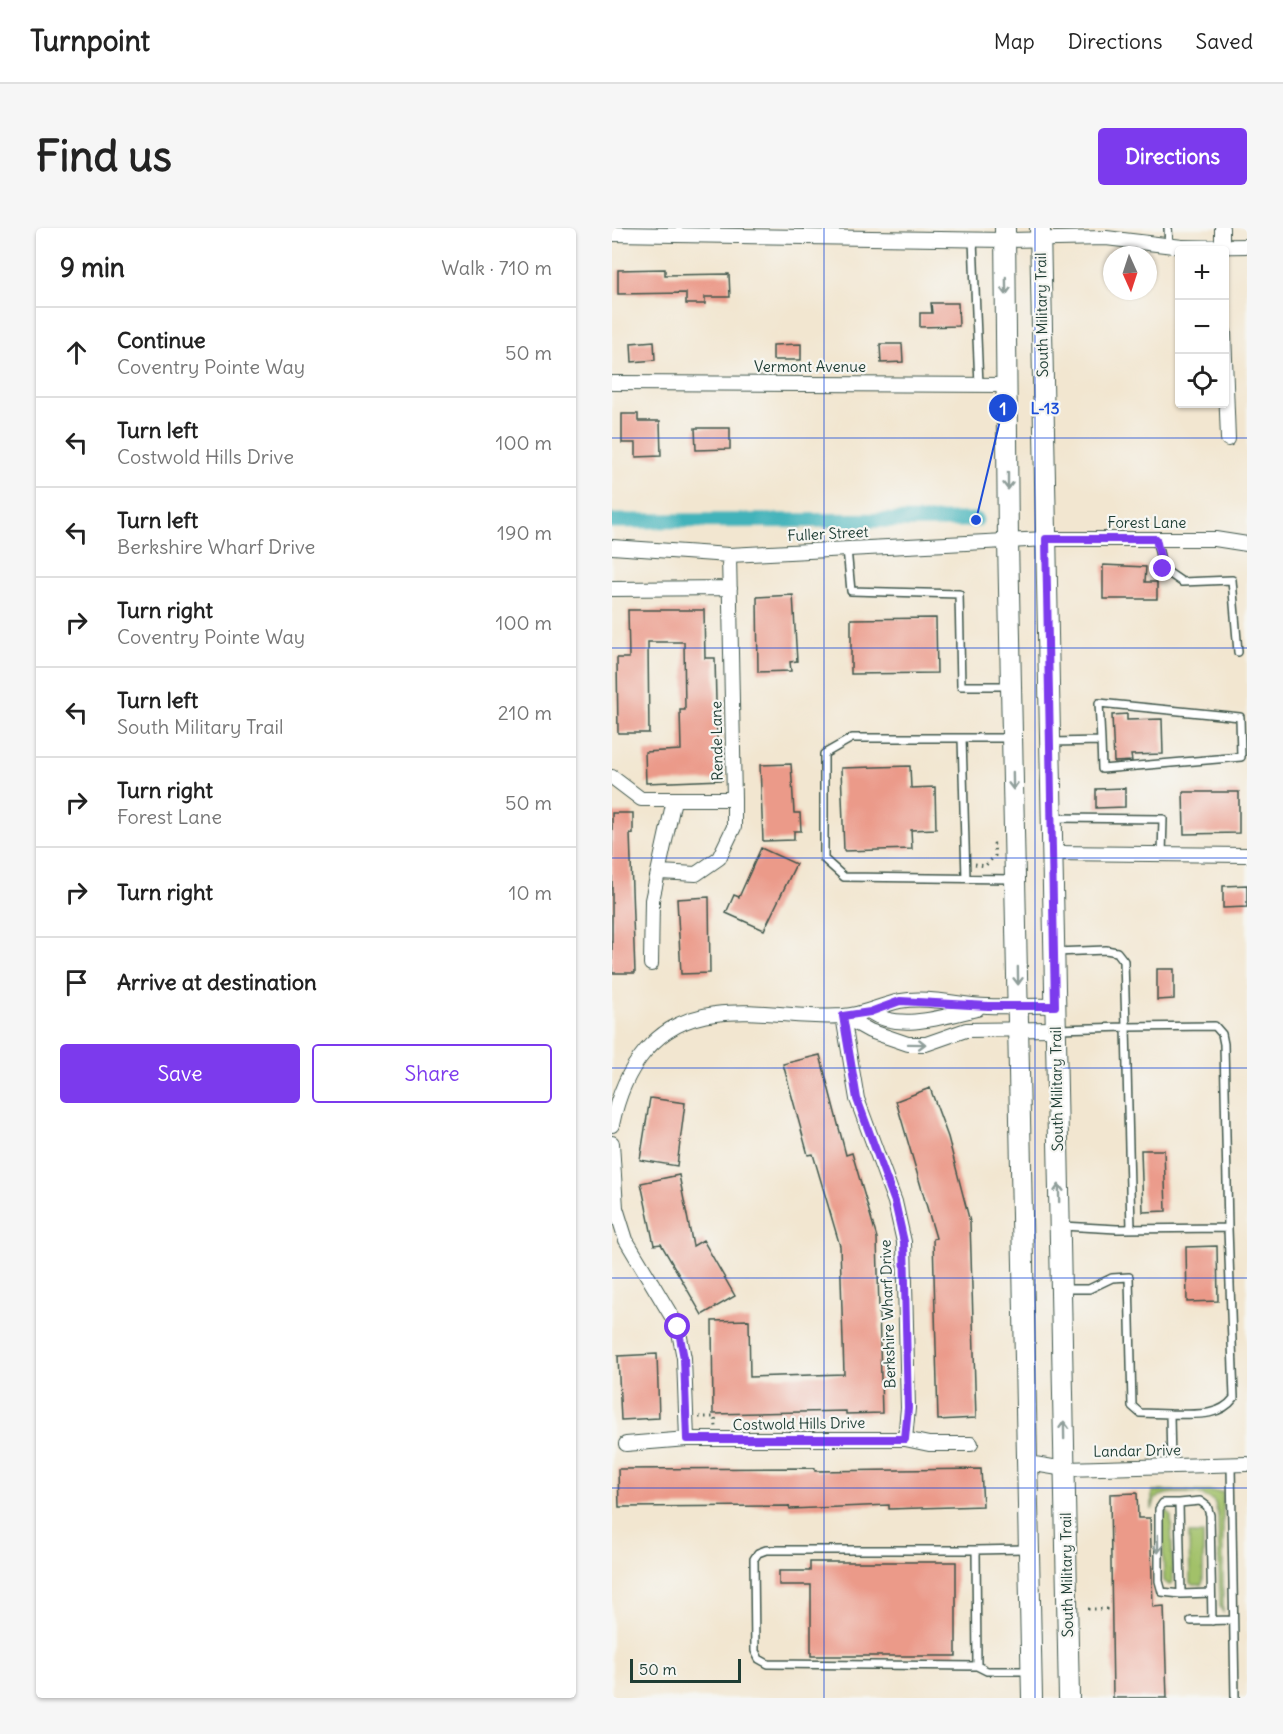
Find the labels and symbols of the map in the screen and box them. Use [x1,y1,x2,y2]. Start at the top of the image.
north arrow [1103,246,1157,300]
street label: South Military Trail [1031,252,1052,378]
one-way arrow [1000,276,1012,296]
street label: Vermont Avenue [754,357,866,376]
callout: L-13 [988,391,1071,425]
text: 1 [999,397,1007,420]
text: L-13 [1030,398,1060,418]
one-way arrow [1002,471,1014,491]
street label: Forest Lane [1108,513,1186,532]
street label: Fuller Street [787,522,869,545]
route end [1149,555,1175,581]
street label: Rende Lane [706,701,727,781]
one-way arrow [1008,771,1019,791]
one-way arrow [1012,966,1024,986]
street label: South Military Trail [1046,1026,1067,1152]
one-way arrow [906,1038,926,1049]
one-way arrow [1054,1183,1065,1203]
street label: Berkshire Wharf Drive [875,1239,900,1389]
route start [664,1313,690,1339]
street label: Costwold Hills Drive [732,1413,866,1434]
one-way arrow [1059,1420,1070,1440]
street label: Landar Drive [1093,1440,1181,1461]
street label: South Military Trail [1056,1512,1077,1638]
one-way arrow [1152,1533,1164,1553]
scale bar [630,1656,741,1684]

